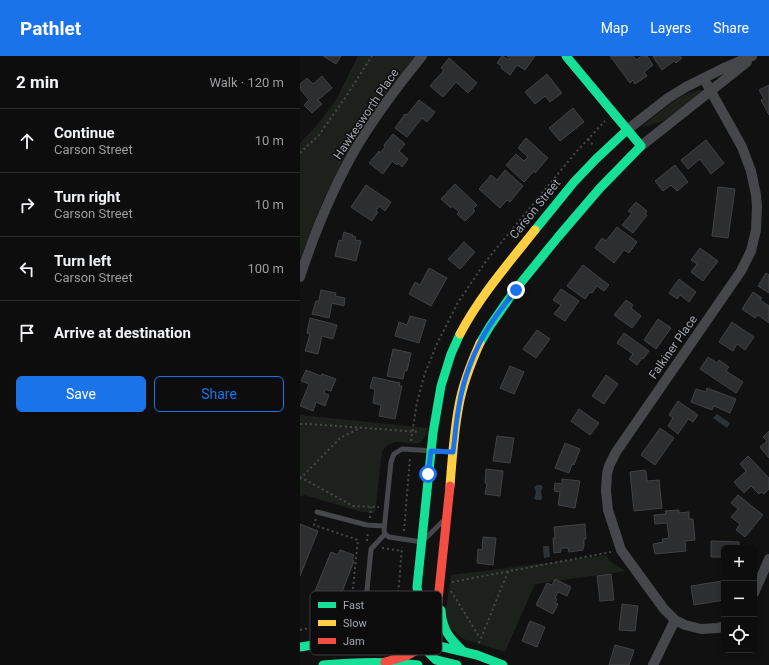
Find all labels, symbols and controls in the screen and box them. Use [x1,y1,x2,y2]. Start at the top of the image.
text: Pathlet [20,17,81,40]
text: Map [601,20,628,36]
text: Layers [650,20,691,36]
text: Share [713,20,749,36]
street label: Hawkesworth Place [331,66,401,162]
text: 2 min [16,72,59,92]
text: Walk · 120 m [209,75,284,90]
text: Continue [54,124,115,142]
icon: ahead [16,130,38,152]
text: 10 m [255,133,284,148]
text: Carson Street [54,142,133,157]
street label: Carson Street [507,176,563,242]
text: Turn right [54,188,120,206]
icon: right [16,194,38,216]
text: 10 m [255,197,284,212]
text: Carson Street [54,206,133,221]
text: Turn left [54,252,111,270]
icon: left [16,258,38,280]
text: 100 m [247,261,284,276]
text: Carson Street [54,270,133,285]
route end [507,281,525,299]
street label: Falkiner Place [646,312,700,382]
icon: arrive [16,322,38,344]
text: Arrive at destination [54,324,191,342]
button: Save [16,376,146,412]
button: Share [154,376,284,412]
route start [419,465,437,483]
map controls [721,545,757,653]
button: + [721,545,757,581]
button: − [721,581,757,617]
legend [310,591,442,655]
text: Fast [343,599,365,612]
text: Slow [343,617,367,630]
button: locate [721,617,757,653]
text: Jam [343,635,365,648]

